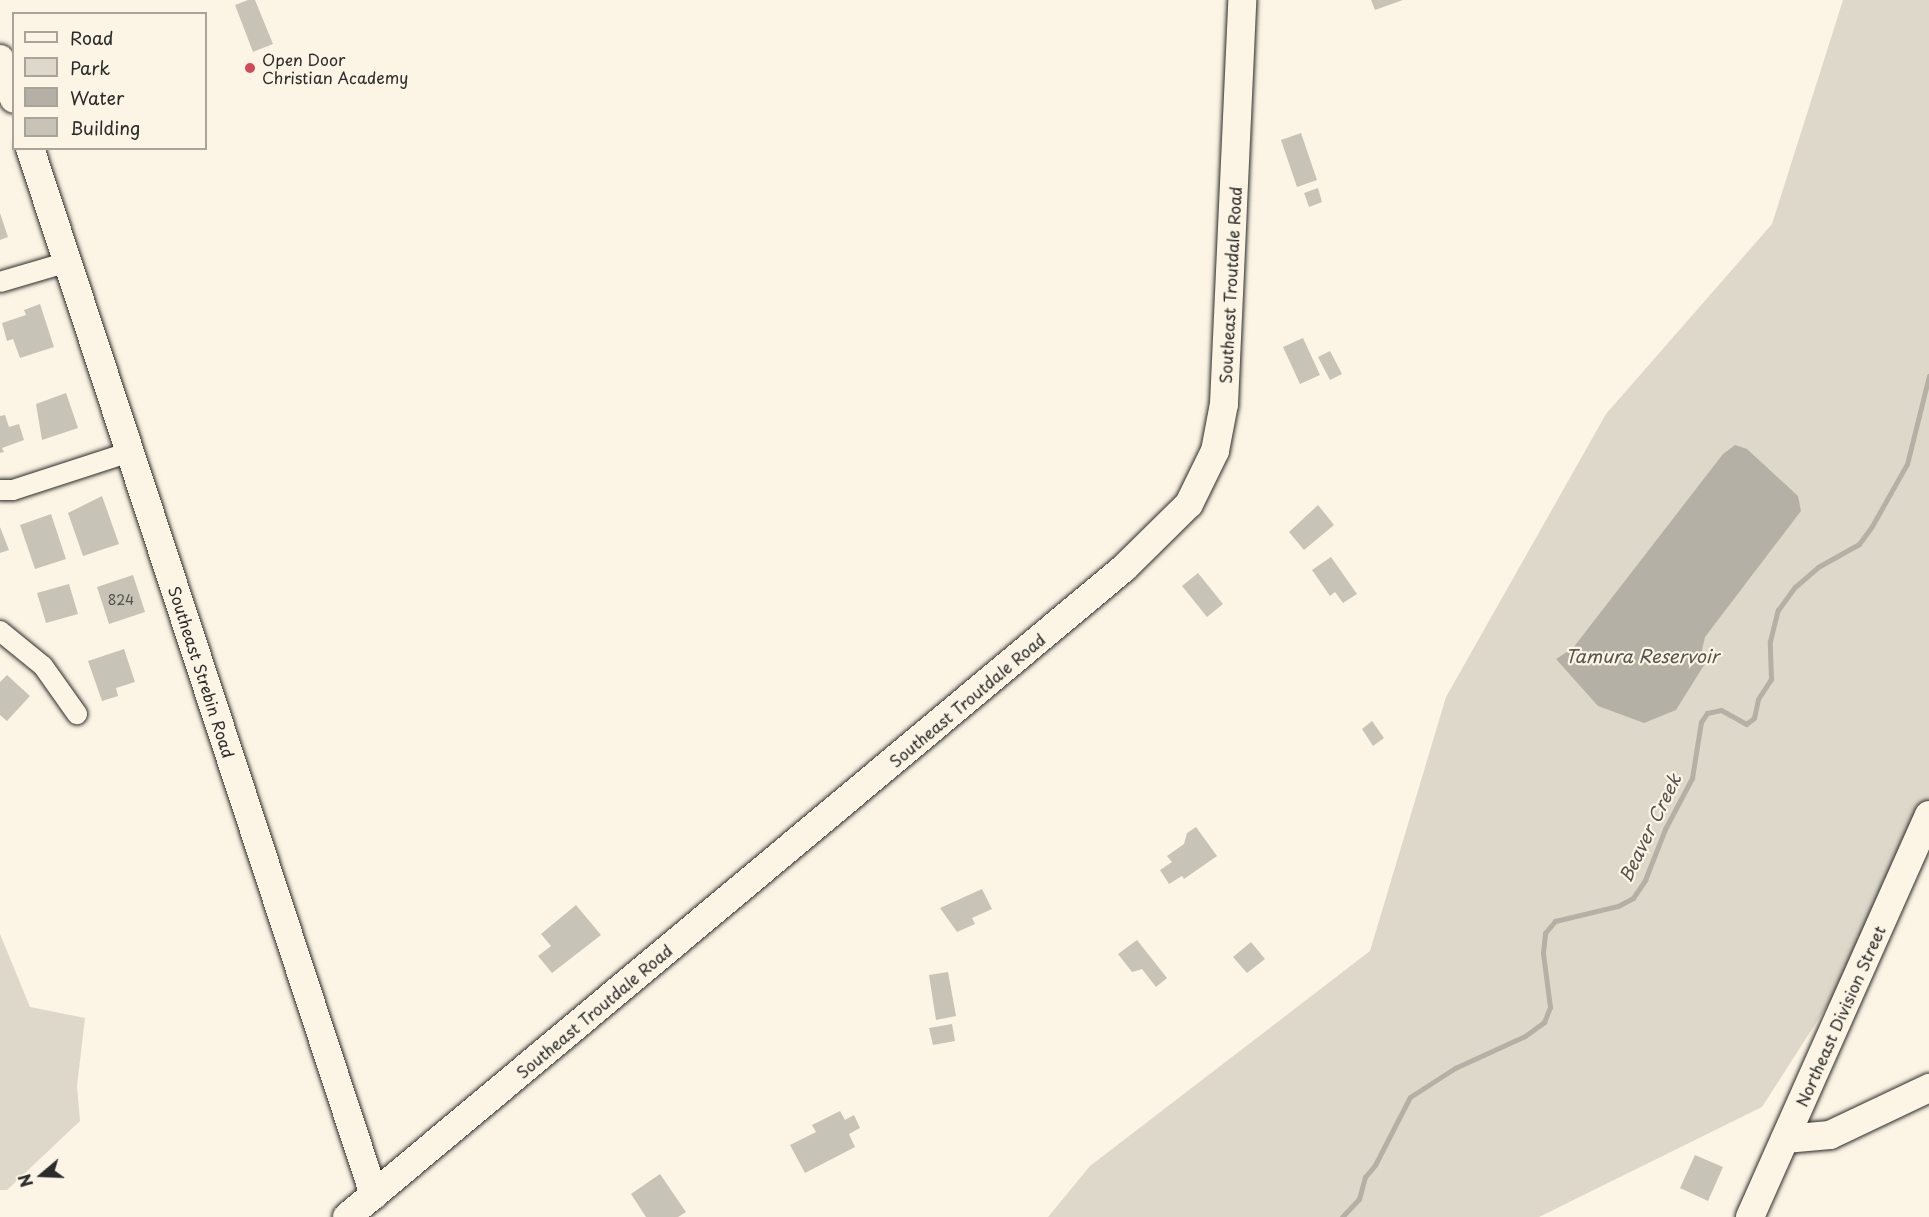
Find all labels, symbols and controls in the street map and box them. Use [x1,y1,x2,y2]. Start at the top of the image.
legend [12,12,207,150]
text: Road [70,24,114,51]
place label: Open Door Christian Academy [262,49,409,87]
text: Park [70,54,110,81]
marker: Open Door Christian Academy [243,61,257,75]
text: Water [70,84,124,111]
text: Building [70,114,140,141]
street label: Southeast Troutdale Road [1215,185,1245,385]
street label: Southeast Strebin Road [165,584,239,760]
house number: 824 [108,592,134,608]
street label: Southeast Troutdale Road [885,629,1049,771]
water label: Tamura Reservoir [1566,645,1718,667]
water label: Beaver Creek [1614,770,1686,886]
street label: Northeast Division Street [1792,923,1888,1109]
street label: Southeast Troutdale Road [512,940,676,1082]
north arrow [12,1145,72,1205]
text: N [12,1171,38,1191]

